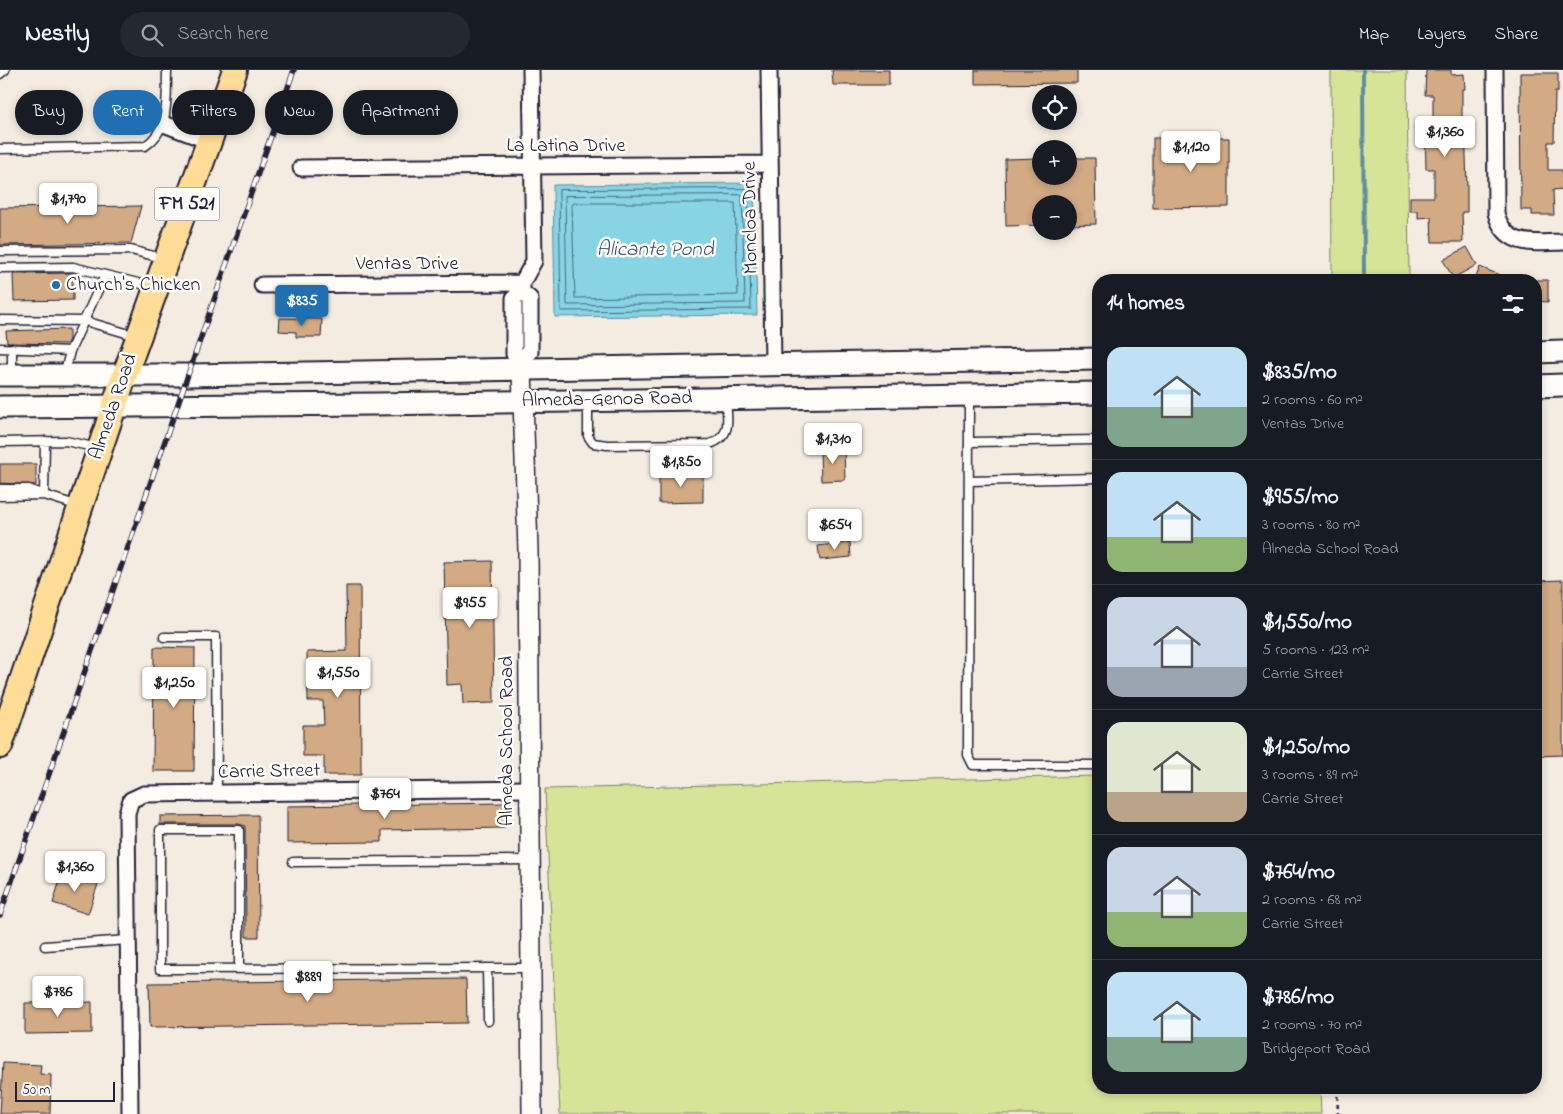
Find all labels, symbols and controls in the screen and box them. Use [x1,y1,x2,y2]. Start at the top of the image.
search box [120,12,470,57]
text: Nestly [25,17,90,52]
icon: search [138,21,166,49]
text: Search here [178,21,269,48]
text: Map [1359,22,1389,48]
text: Layers [1417,22,1467,48]
text: Share [1495,22,1538,48]
map controls [1032,85,1077,240]
button: locate [1032,85,1077,130]
chip: Buy [15,90,83,135]
chip: Rent [93,90,162,135]
chip: Filters [172,90,255,135]
chip: New [265,90,333,135]
chip: Apartment [343,90,458,135]
pin: $1,360 [1404,116,1486,158]
text: $1,360 [1426,120,1464,144]
pin: $1,120 [1150,131,1232,173]
street label: La Latina Drive [506,132,626,161]
text: $1,120 [1172,135,1210,159]
button: + [1032,140,1077,185]
street label: Moncloa Drive [736,161,766,275]
pin: $1,790 [27,182,109,225]
text: $1,790 [50,187,86,211]
road number: FM 521 [154,188,220,220]
button: − [1032,195,1077,240]
water label: Alicante Pond [597,235,715,265]
street label: Ventas Drive [355,250,458,279]
place label: Church's Chicken [66,271,200,300]
marker: Church's Chicken [50,279,62,291]
pin: $835 [272,284,332,327]
text: $835 [286,289,318,313]
text: 14 homes [1107,289,1185,319]
icon: filters [1499,290,1527,318]
street label: Almeda Road [82,350,146,464]
text: $835/mo [1262,358,1337,388]
icon: home [1147,367,1207,427]
street label: Almeda-Genoa Road [521,384,693,416]
text: 2 rooms · 60 m² [1262,388,1363,412]
text: Ventas Drive [1262,412,1344,436]
pin: $1,310 [792,422,874,465]
text: $1,310 [815,427,851,451]
pin: $1,850 [640,446,722,488]
text: $1,850 [661,450,701,474]
text: $955/mo [1262,483,1339,513]
icon: home [1147,492,1207,552]
pin: $654 [805,508,865,551]
text: $654 [819,513,851,537]
text: 3 rooms · 80 m² [1262,513,1360,537]
text: Almeda School Road [1262,537,1398,561]
pin: $955 [440,586,500,629]
text: $955 [454,591,486,615]
text: $1,550/mo [1262,608,1352,638]
icon: home [1147,617,1207,677]
text: 5 rooms · 123 m² [1262,638,1370,662]
pin: $1,550 [297,656,379,699]
street label: Almeda School Road [493,656,522,826]
text: $1,550 [317,661,359,685]
text: Carrie Street [1262,662,1344,686]
pin: $1,250 [133,666,215,709]
text: $1,250 [153,671,195,695]
text: $1,250/mo [1262,733,1350,763]
icon: home [1147,742,1207,802]
street label: Carrie Street [218,757,321,787]
text: 3 rooms · 89 m² [1262,763,1358,787]
pin: $764 [355,778,415,820]
text: $764 [370,782,400,806]
text: Carrie Street [1262,787,1344,811]
pin: $1,360 [34,850,116,893]
text: $1,360 [56,855,94,879]
text: $764/mo [1262,858,1335,888]
icon: home [1147,867,1207,927]
text: 2 rooms · 68 m² [1262,888,1362,912]
text: Carrie Street [1262,912,1344,936]
pin: $889 [278,960,338,1003]
text: $889 [295,965,321,989]
pin: $786 [28,976,88,1018]
text: $786 [43,980,73,1004]
text: $786/mo [1262,983,1334,1013]
icon: home [1147,992,1207,1052]
text: 2 rooms · 70 m² [1262,1013,1362,1037]
text: Bridgeport Road [1262,1037,1370,1061]
scale bar [15,1079,115,1102]
text: 50 m [22,1080,50,1101]

